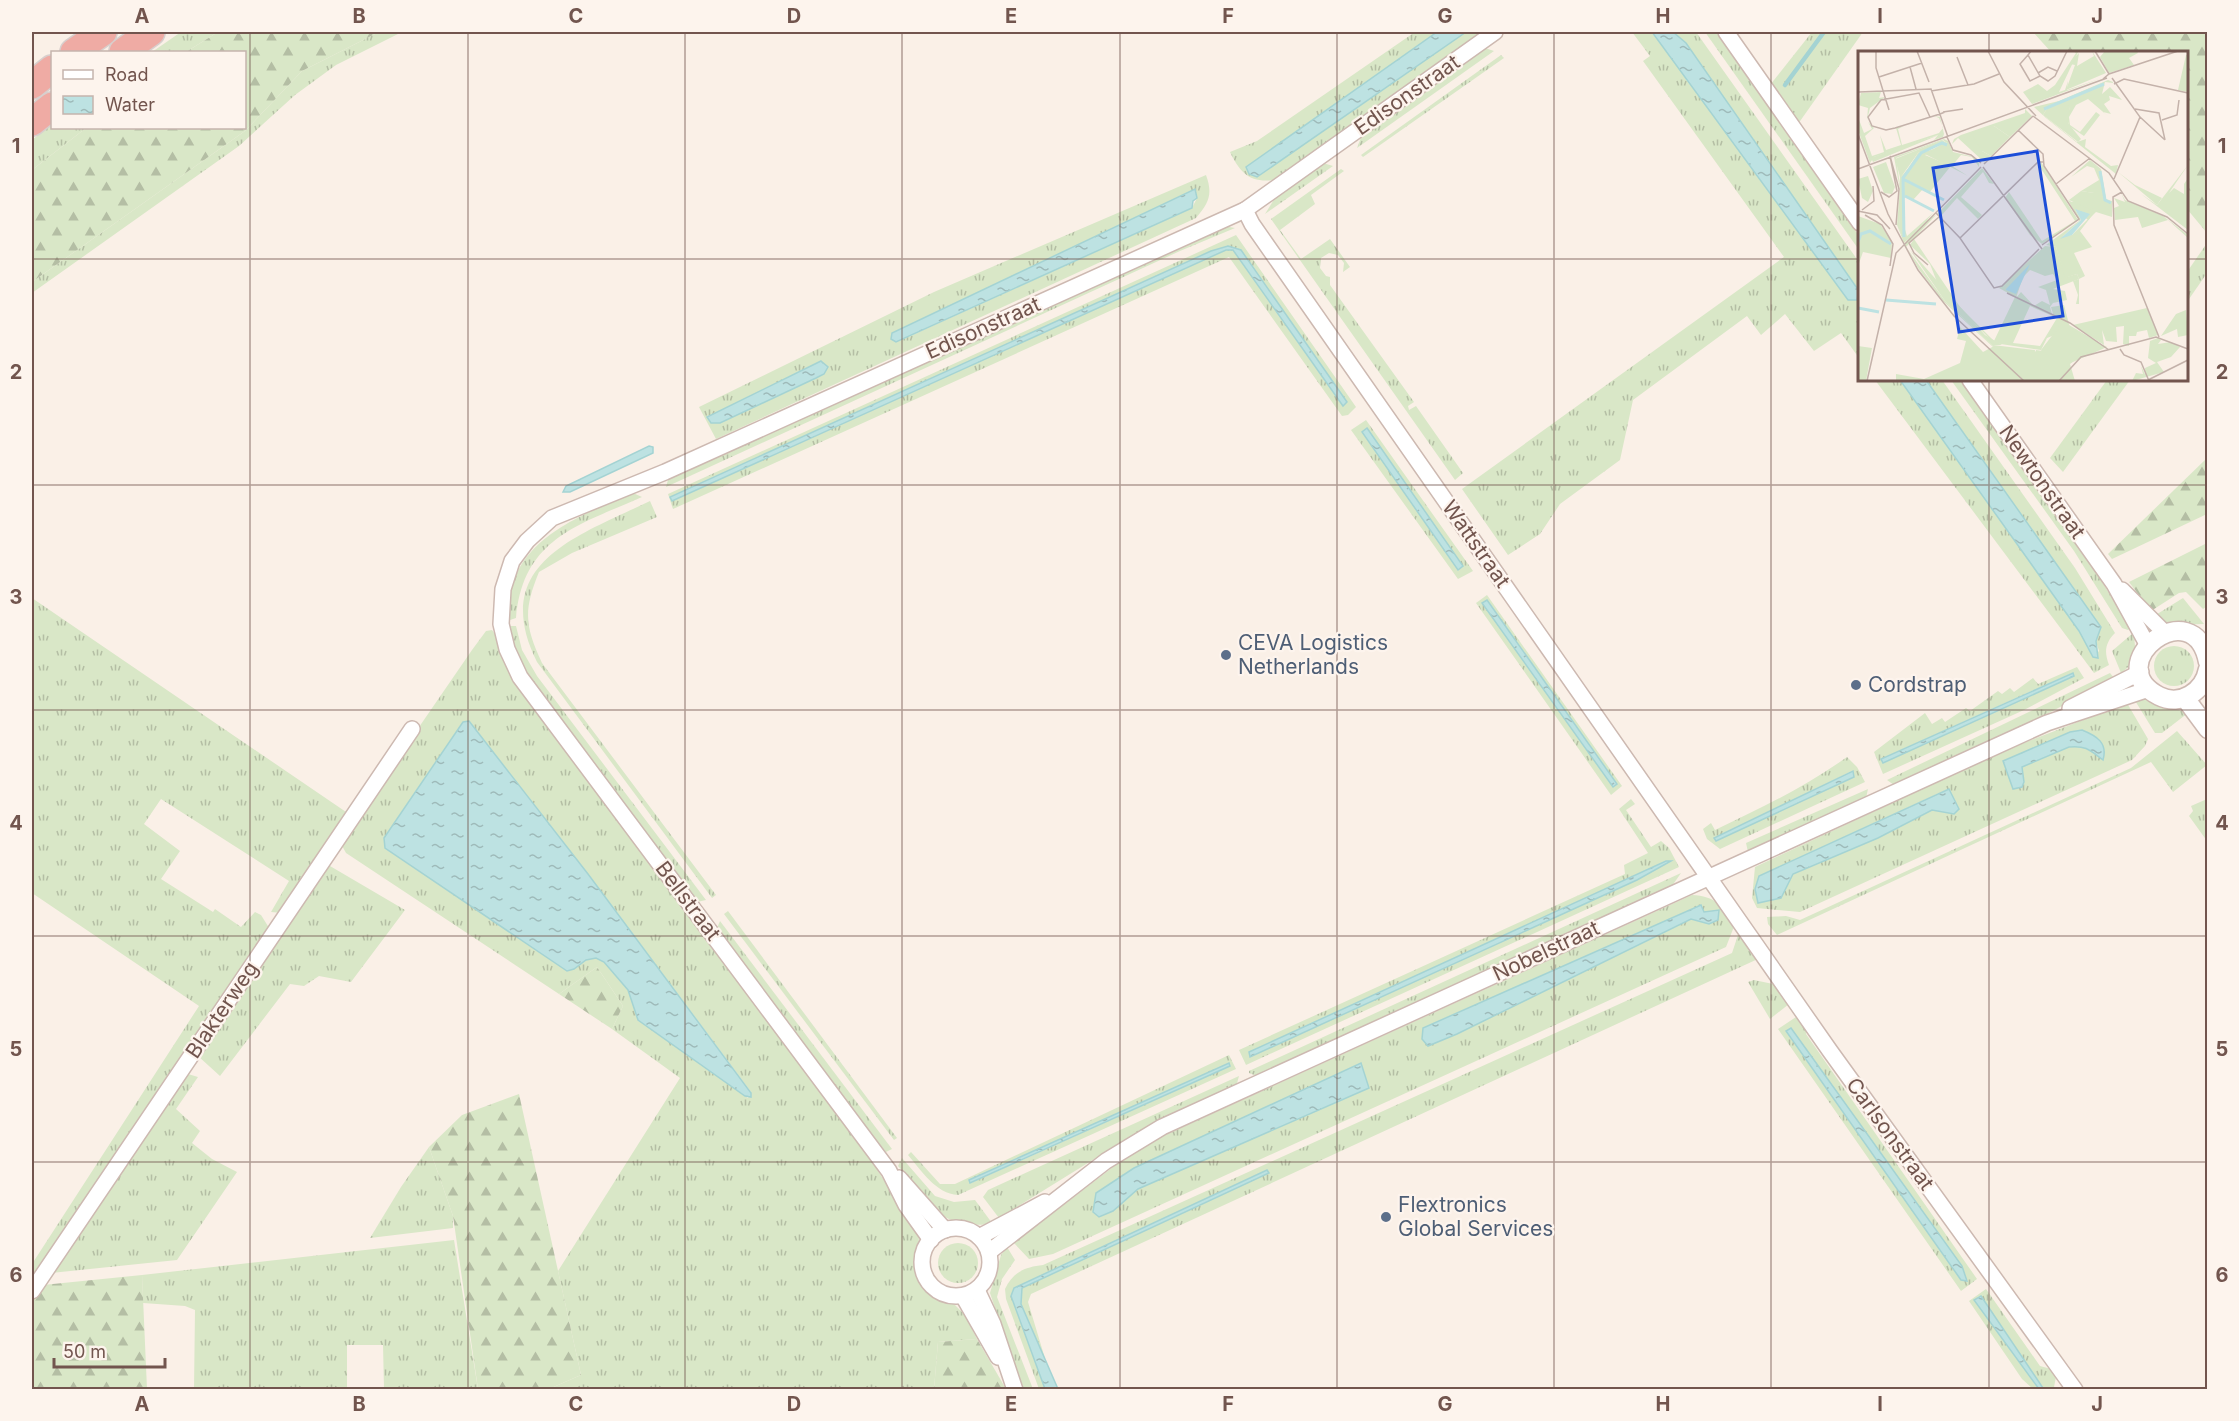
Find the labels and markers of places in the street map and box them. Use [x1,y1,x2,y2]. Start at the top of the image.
place label: CEVA Logistics Netherlands [1238,630,1388,679]
marker: CEVA Logistics Netherlands [1219,648,1233,662]
place label: Cordstrap [1868,672,1967,697]
marker: Cordstrap [1849,678,1863,692]
place label: Flextronics Global Services [1398,1192,1553,1241]
marker: Flextronics Global Services [1379,1210,1393,1224]

